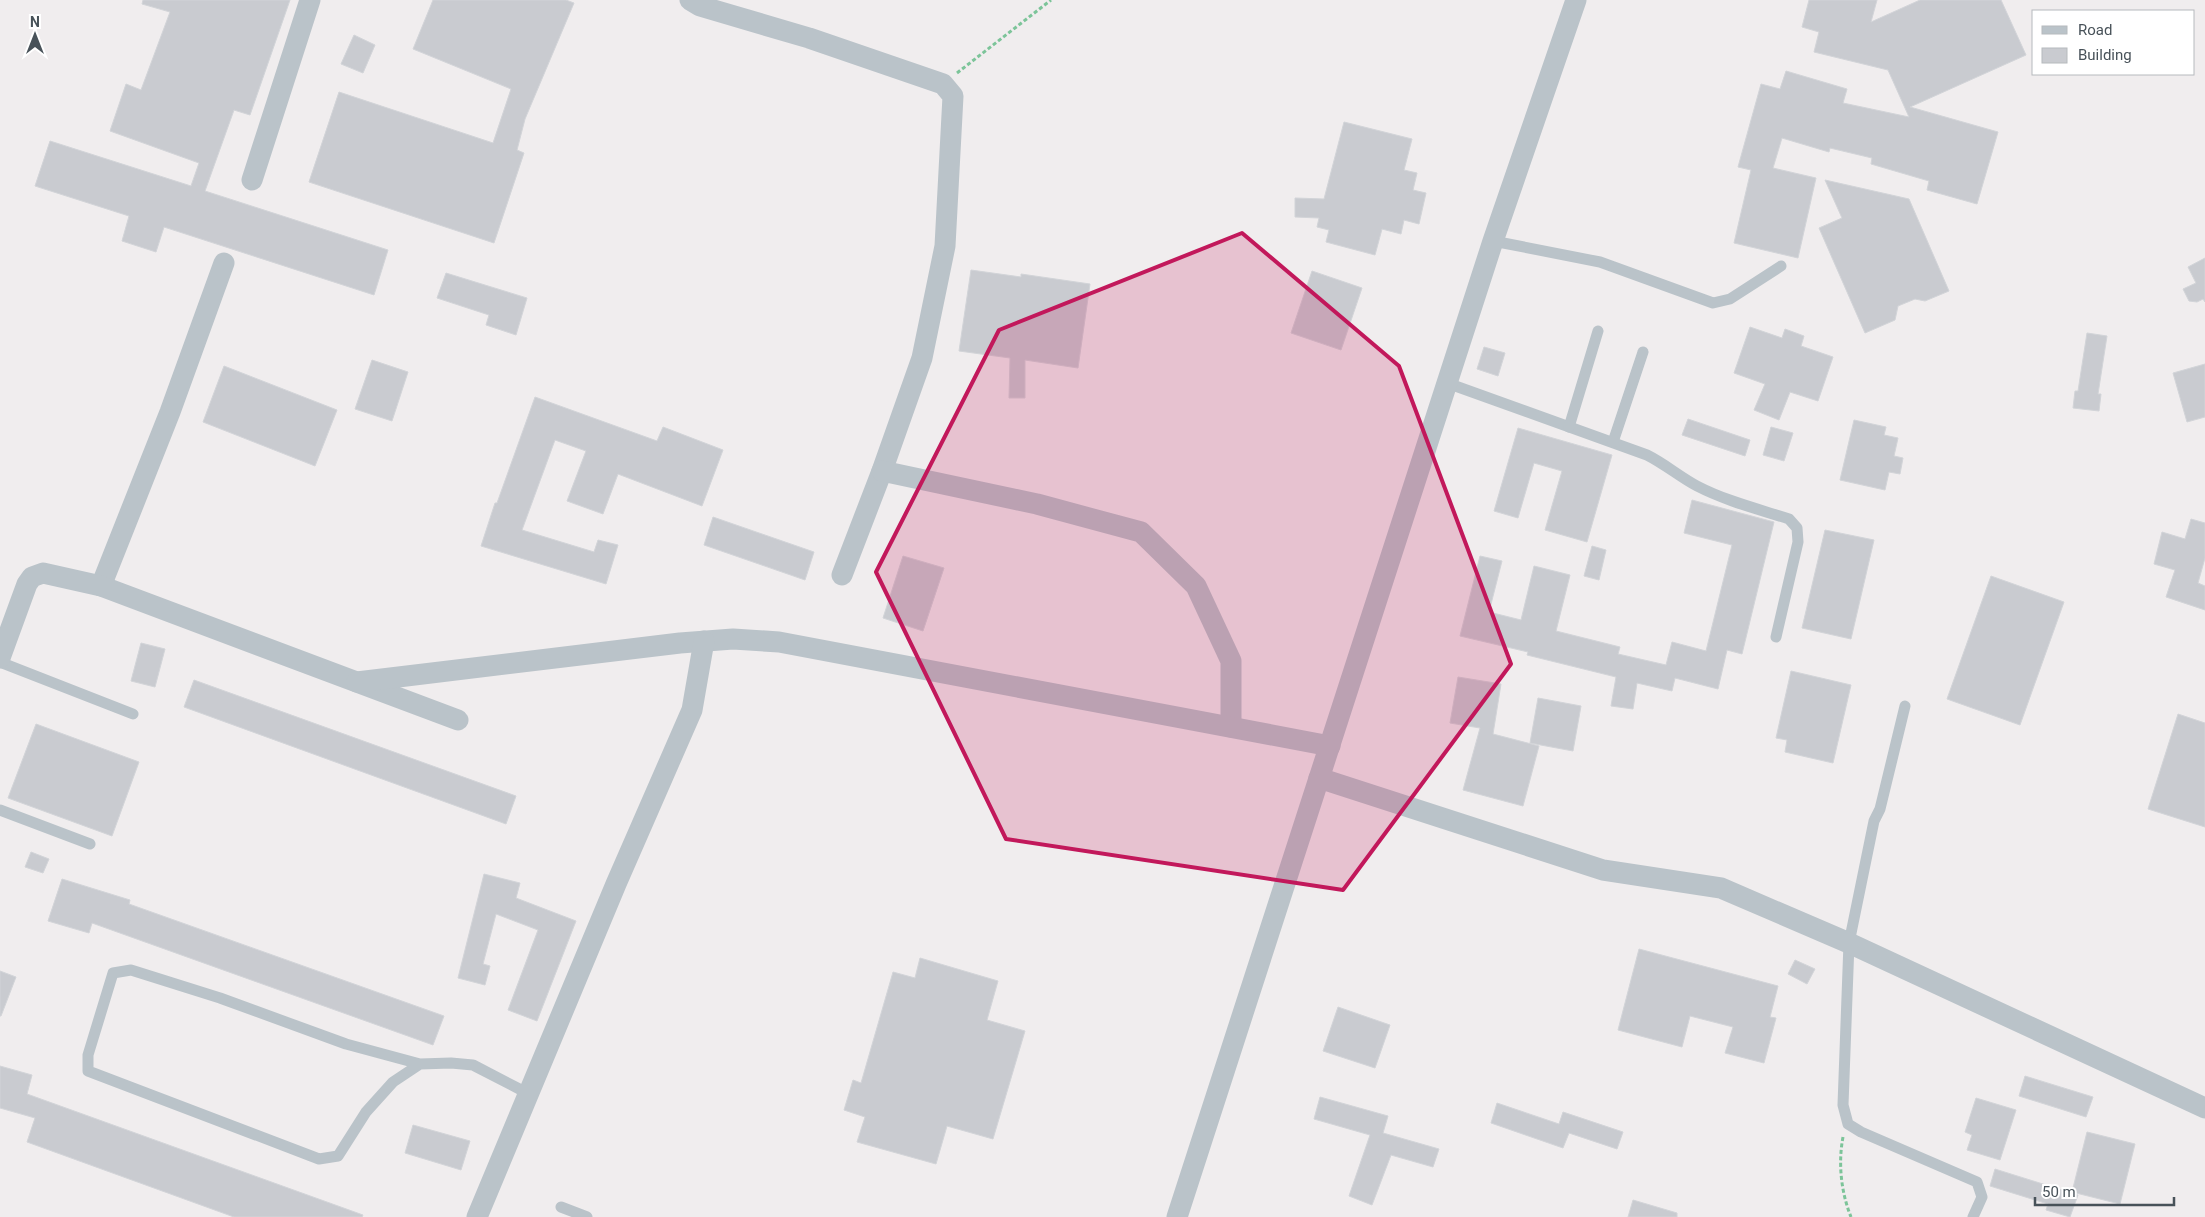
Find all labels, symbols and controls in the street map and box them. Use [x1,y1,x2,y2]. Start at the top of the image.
north arrow [10,10,60,60]
legend [2032,10,2195,75]
text: N [30,14,40,30]
text: Road [2078,21,2112,39]
text: Building [2078,46,2132,64]
scale bar [2035,1174,2174,1206]
text: 50 m [2042,1183,2076,1201]

